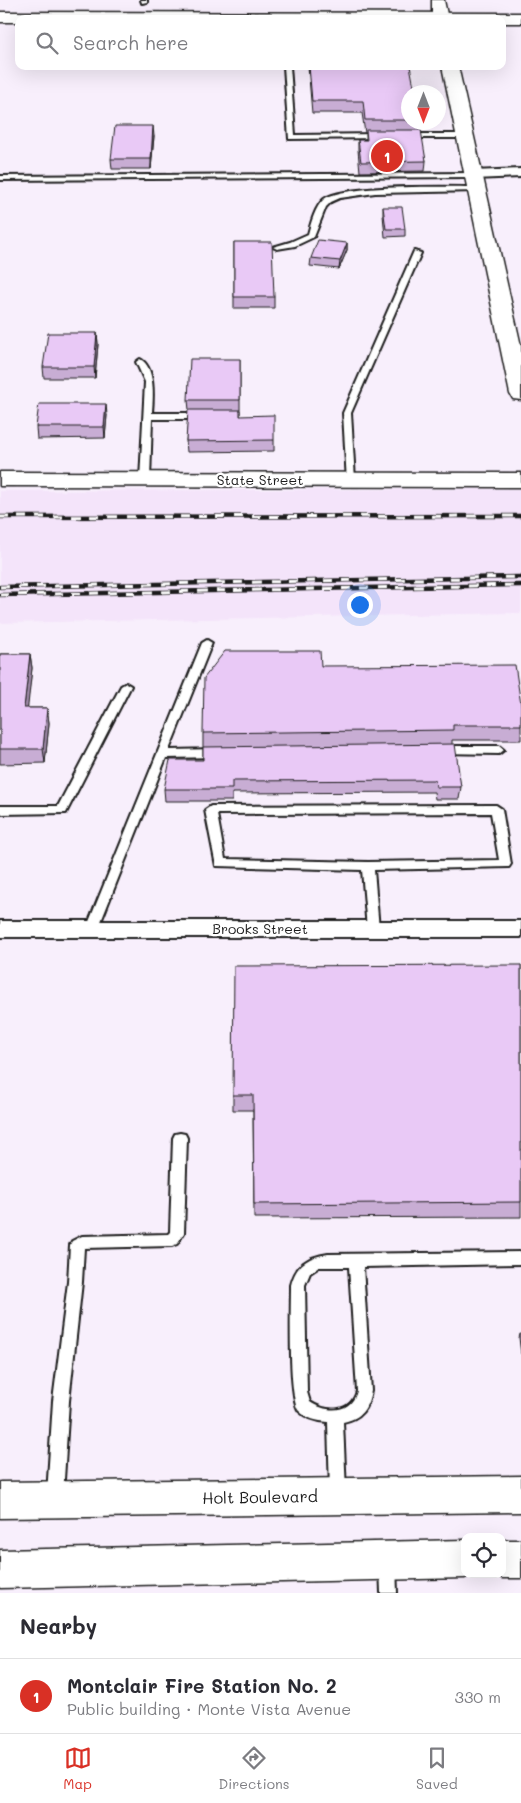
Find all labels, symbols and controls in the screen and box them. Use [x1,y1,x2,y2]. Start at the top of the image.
search box [15,15,506,70]
icon: search [33,29,61,57]
text: Search here [73,30,189,55]
north arrow [401,85,446,130]
pin: 1 [371,137,403,175]
street label: State Street [217,470,303,489]
your location [347,592,373,618]
street label: Brooks Street [212,919,308,938]
street label: Holt Boulevard [202,1485,318,1508]
map controls [461,1533,506,1578]
button: locate [461,1533,506,1578]
text: Nearby [20,1612,97,1639]
text: Montclair Fire Station No. 2 [67,1673,337,1698]
text: 1 [32,1686,40,1707]
text: 330 m [455,1686,501,1707]
text: Public building · Monte Vista Avenue [67,1698,351,1719]
tab: Map [63,1744,92,1793]
tab: Directions [218,1744,290,1793]
tab: Saved [416,1744,458,1793]

